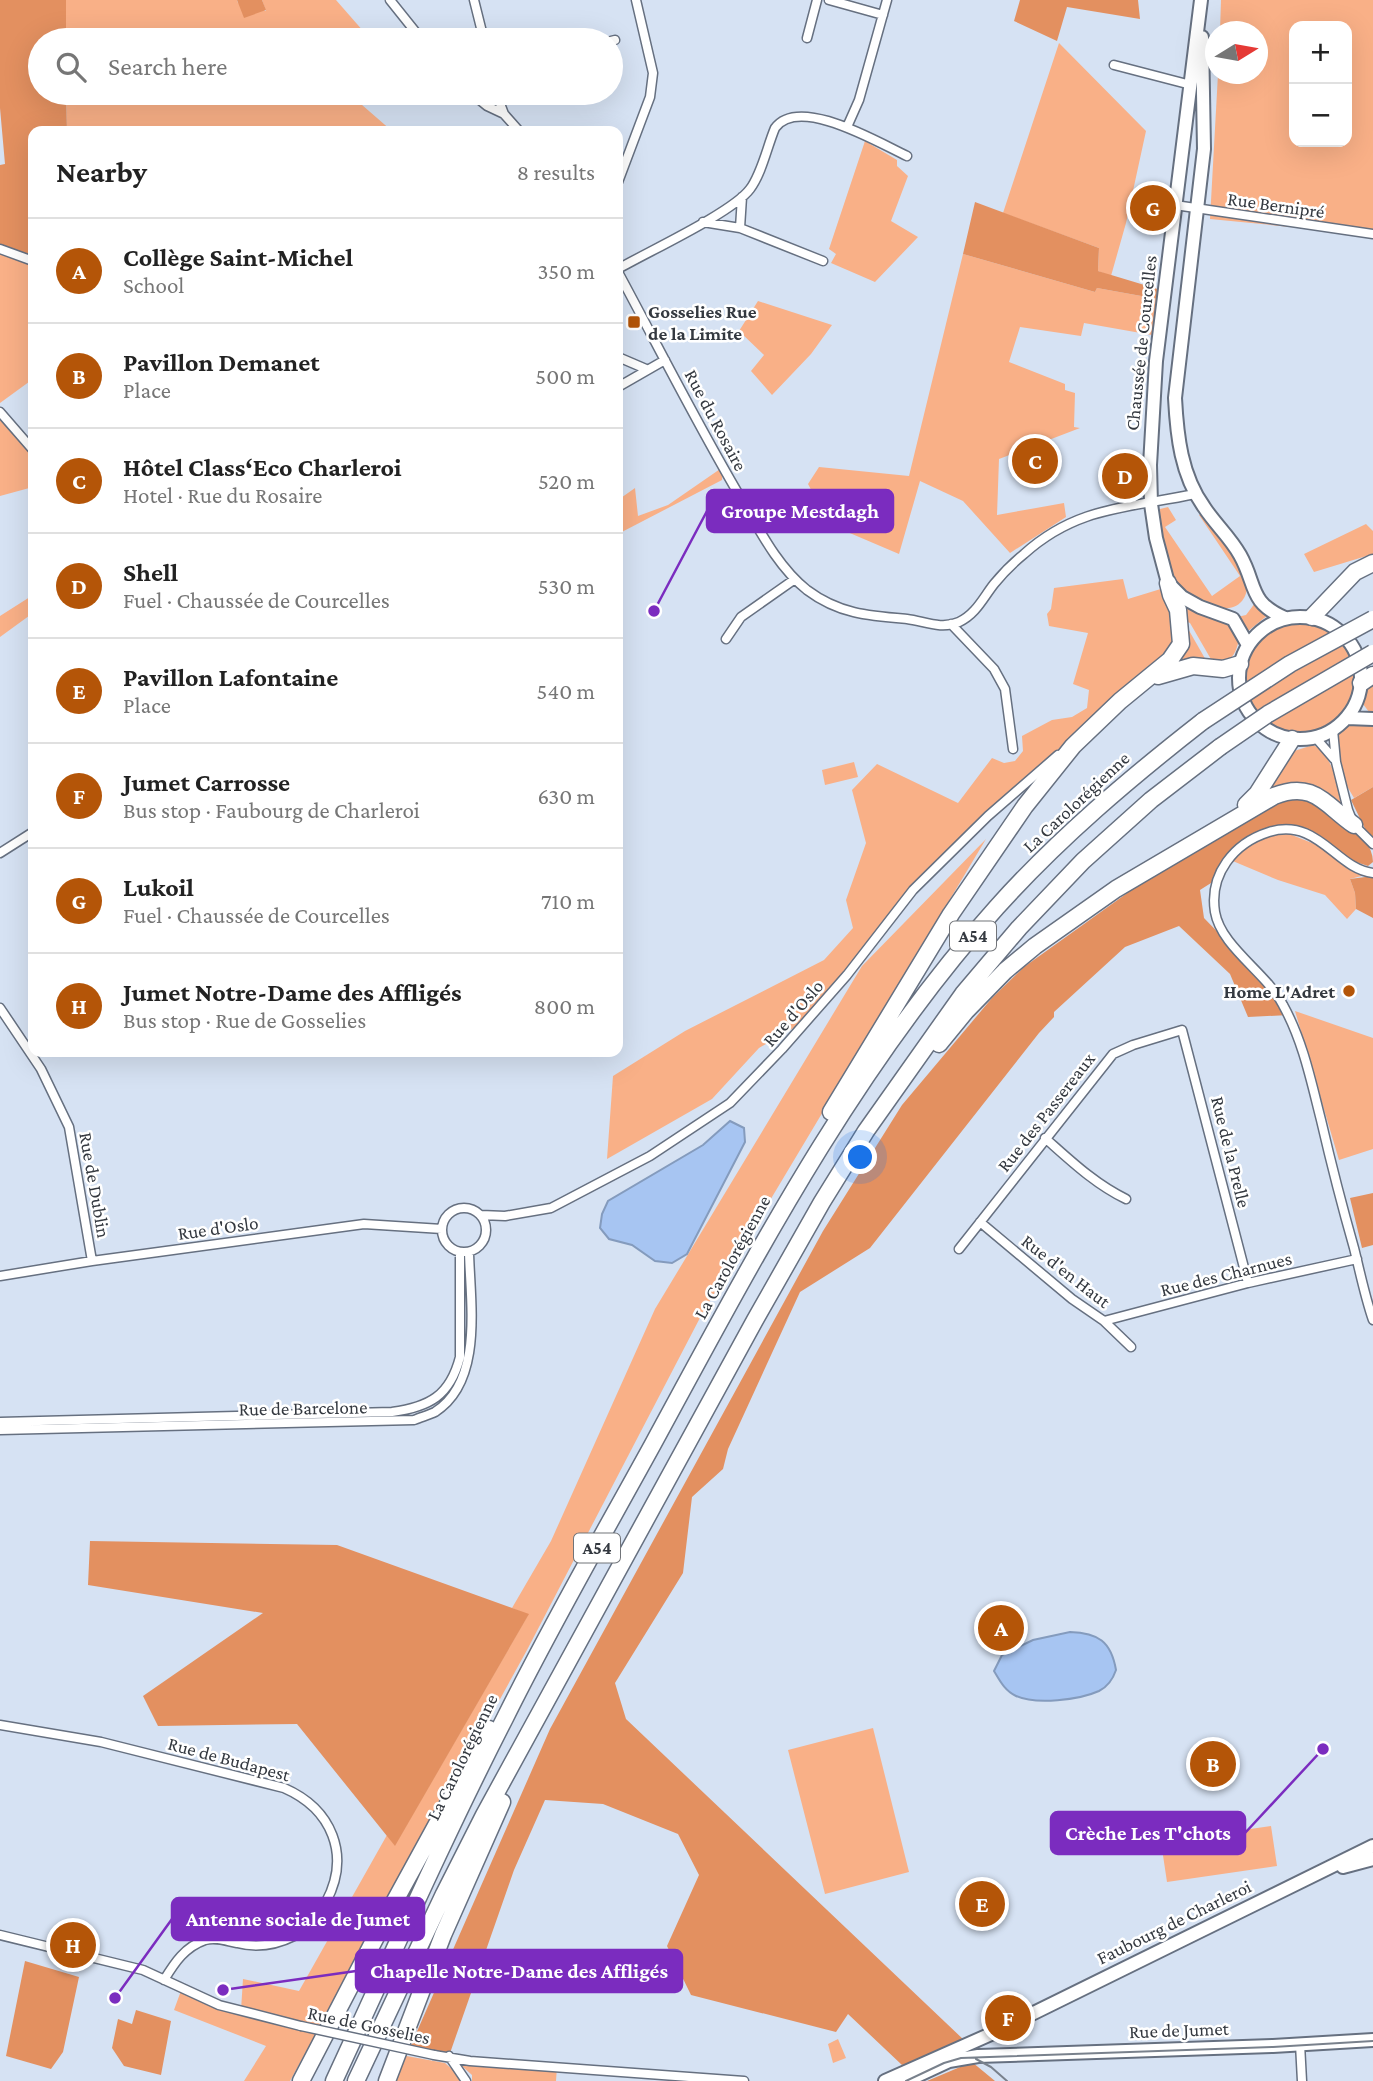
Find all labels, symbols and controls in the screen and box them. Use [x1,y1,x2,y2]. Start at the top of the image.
north arrow [1205,21,1268,84]
map controls [1289,21,1352,147]
button: + [1289,21,1352,84]
search box [28,28,623,105]
icon: search [52,48,90,86]
text: Search here [108,52,227,81]
button: − [1289,84,1352,147]
text: Nearby [56,155,147,188]
text: 8 results [517,159,595,185]
pin: G [1130,182,1176,234]
street label: Rue Bernipré [1226,188,1326,222]
text: Collège Saint-Michel [123,243,353,272]
street label: Chaussée de Courcelles [1121,254,1161,432]
text: A [72,258,86,284]
text: 350 m [537,258,595,284]
text: School [123,272,184,298]
place label: Gosselies Rue de la Limite [648,301,757,344]
marker: Gosselies Rue de la Limite [626,314,642,330]
text: Pavillon Demanet [123,348,320,377]
text: B [72,363,86,389]
text: 500 m [535,363,595,389]
street label: Rue du Rosaire [681,366,751,474]
text: Place [123,377,171,403]
pin: C [1012,435,1058,487]
pin: D [1102,450,1148,502]
text: Hôtel Class‘Eco Charleroi [123,453,402,482]
text: C [72,468,86,494]
text: 520 m [538,468,595,494]
text: Hotel · Rue du Rosaire [123,482,322,508]
callout: Groupe Mestdagh [707,490,893,532]
text: Groupe Mestdagh [721,499,879,523]
text: Shell [123,558,178,587]
text: D [71,573,87,599]
text: 530 m [538,573,595,599]
text: Fuel · Chaussée de Courcelles [123,587,390,613]
text: Pavillon Lafontaine [123,663,338,692]
text: E [72,678,86,704]
text: 540 m [537,678,595,704]
text: Place [123,692,171,718]
street label: La Carolorégienne [1018,747,1134,857]
text: Jumet Carrosse [123,768,290,797]
text: F [73,783,85,809]
text: 630 m [537,783,595,809]
text: Bus stop · Faubourg de Charleroi [123,797,420,823]
text: Lukoil [123,873,194,902]
text: G [72,888,86,914]
text: 710 m [541,888,595,914]
text: Fuel · Chaussée de Courcelles [123,902,390,928]
road number: A54 [950,922,996,951]
street label: Rue d'Oslo [758,975,828,1051]
text: Jumet Notre-Dame des Affligés [123,978,462,1007]
place label: Home L'Adret [1224,981,1335,1002]
marker: Home L'Adret [1341,983,1357,999]
text: H [71,993,87,1019]
text: 800 m [534,993,595,1019]
text: Bus stop · Rue de Gosselies [123,1007,366,1033]
street label: Rue des Passereaux [993,1048,1099,1176]
street label: Rue de la Prelle [1207,1094,1255,1210]
street label: Rue de Dublin [75,1131,115,1239]
your location [843,1140,877,1174]
street label: La Carolorégienne [689,1192,775,1322]
street label: Rue d'Oslo [176,1212,260,1244]
street label: Rue d'en Haut [1018,1230,1115,1312]
street label: Rue des Charnues [1158,1248,1294,1300]
street label: Rue de Barcelone [238,1396,368,1420]
road number: A54 [574,1534,620,1562]
pin: A [978,1602,1024,1654]
street label: La Carolorégienne [422,1690,502,1824]
street label: Rue de Budapest [166,1733,293,1786]
pin: B [1190,1738,1236,1790]
callout: Crèche Les T'chots [1051,1812,1245,1854]
text: Crèche Les T'chots [1065,1821,1231,1845]
street label: Faubourg de Charleroi [1093,1875,1255,1968]
pin: E [959,1878,1005,1930]
callout: Antenne sociale de Jumet [172,1898,424,1940]
text: Antenne sociale de Jumet [185,1907,410,1931]
pin: H [50,1919,96,1971]
callout: Chapelle Notre-Dame des Affligés [356,1950,682,1992]
text: Chapelle Notre-Dame des Affligés [370,1959,668,1983]
pin: F [985,1992,1031,2044]
street label: Rue de Gosselies [306,2002,432,2048]
street label: Rue de Jumet [1129,2018,1230,2042]

